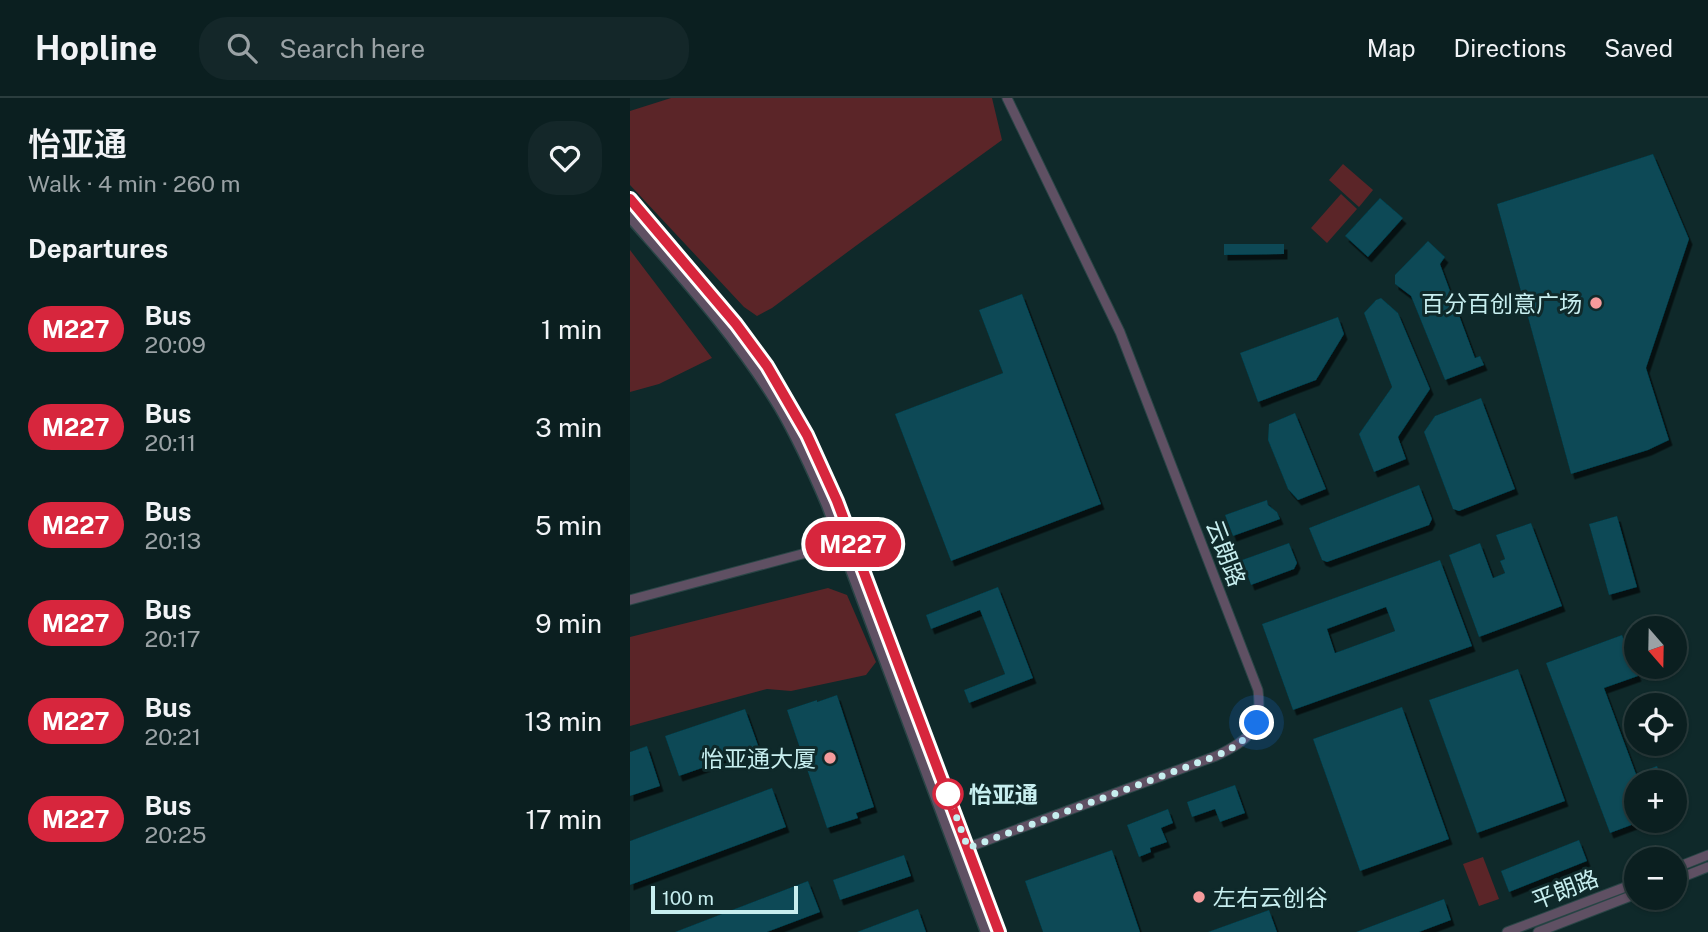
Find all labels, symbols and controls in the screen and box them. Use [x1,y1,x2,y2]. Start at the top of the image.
search box [199,17,689,80]
text: Hopline [35,29,157,67]
icon: search [223,29,261,67]
text: Search here [279,33,425,64]
text: Map [1367,34,1416,62]
text: Directions [1454,34,1566,62]
text: Saved [1604,34,1673,62]
button: heart [528,121,602,195]
text: 怡亚通 [28,125,127,163]
text: Walk · 4 min · 260 m [28,170,241,197]
text: Departures [28,233,168,264]
place label: 百分百创意广场 [1421,290,1582,317]
marker: 百分百创意广场 [1588,295,1604,311]
text: Bus [145,300,192,331]
text: 1 min [541,314,602,345]
text: M227 [42,315,110,343]
text: 20:09 [145,331,206,358]
text: Bus [145,398,192,429]
text: 3 min [535,412,602,443]
text: M227 [42,413,110,441]
text: 20:11 [145,429,196,456]
text: Bus [145,496,192,527]
text: 5 min [535,510,602,541]
text: M227 [42,511,110,539]
street label: 云朗路 [1201,516,1251,590]
line badge: M227 [804,521,902,567]
text: 20:13 [145,527,201,554]
text: M227 [819,530,887,558]
text: Bus [145,594,192,625]
text: 9 min [535,608,602,639]
text: M227 [42,609,110,637]
north arrow [1624,616,1687,679]
map controls [1624,616,1687,910]
text: 20:17 [145,625,201,652]
text: Bus [145,692,192,723]
button: locate [1624,693,1687,756]
your location [1239,705,1274,740]
text: 13 min [525,706,602,737]
text: M227 [42,707,110,735]
text: 20:21 [145,723,201,750]
place label: 怡亚通大厦 [701,745,816,772]
marker: 怡亚通大厦 [822,750,838,766]
button: + [1624,770,1687,833]
marker: 怡亚通 [933,779,963,809]
place label: 怡亚通 [969,781,1038,808]
text: Bus [145,790,192,821]
text: 17 min [525,804,602,835]
text: M227 [42,805,110,833]
text: 20:25 [145,821,206,848]
button: − [1624,847,1687,910]
street label: 平朗路 [1528,864,1602,914]
scale bar [651,883,798,915]
place label: 左右云创谷 [1213,884,1328,911]
text: 100 m [662,887,714,909]
marker: 左右云创谷 [1191,889,1207,905]

